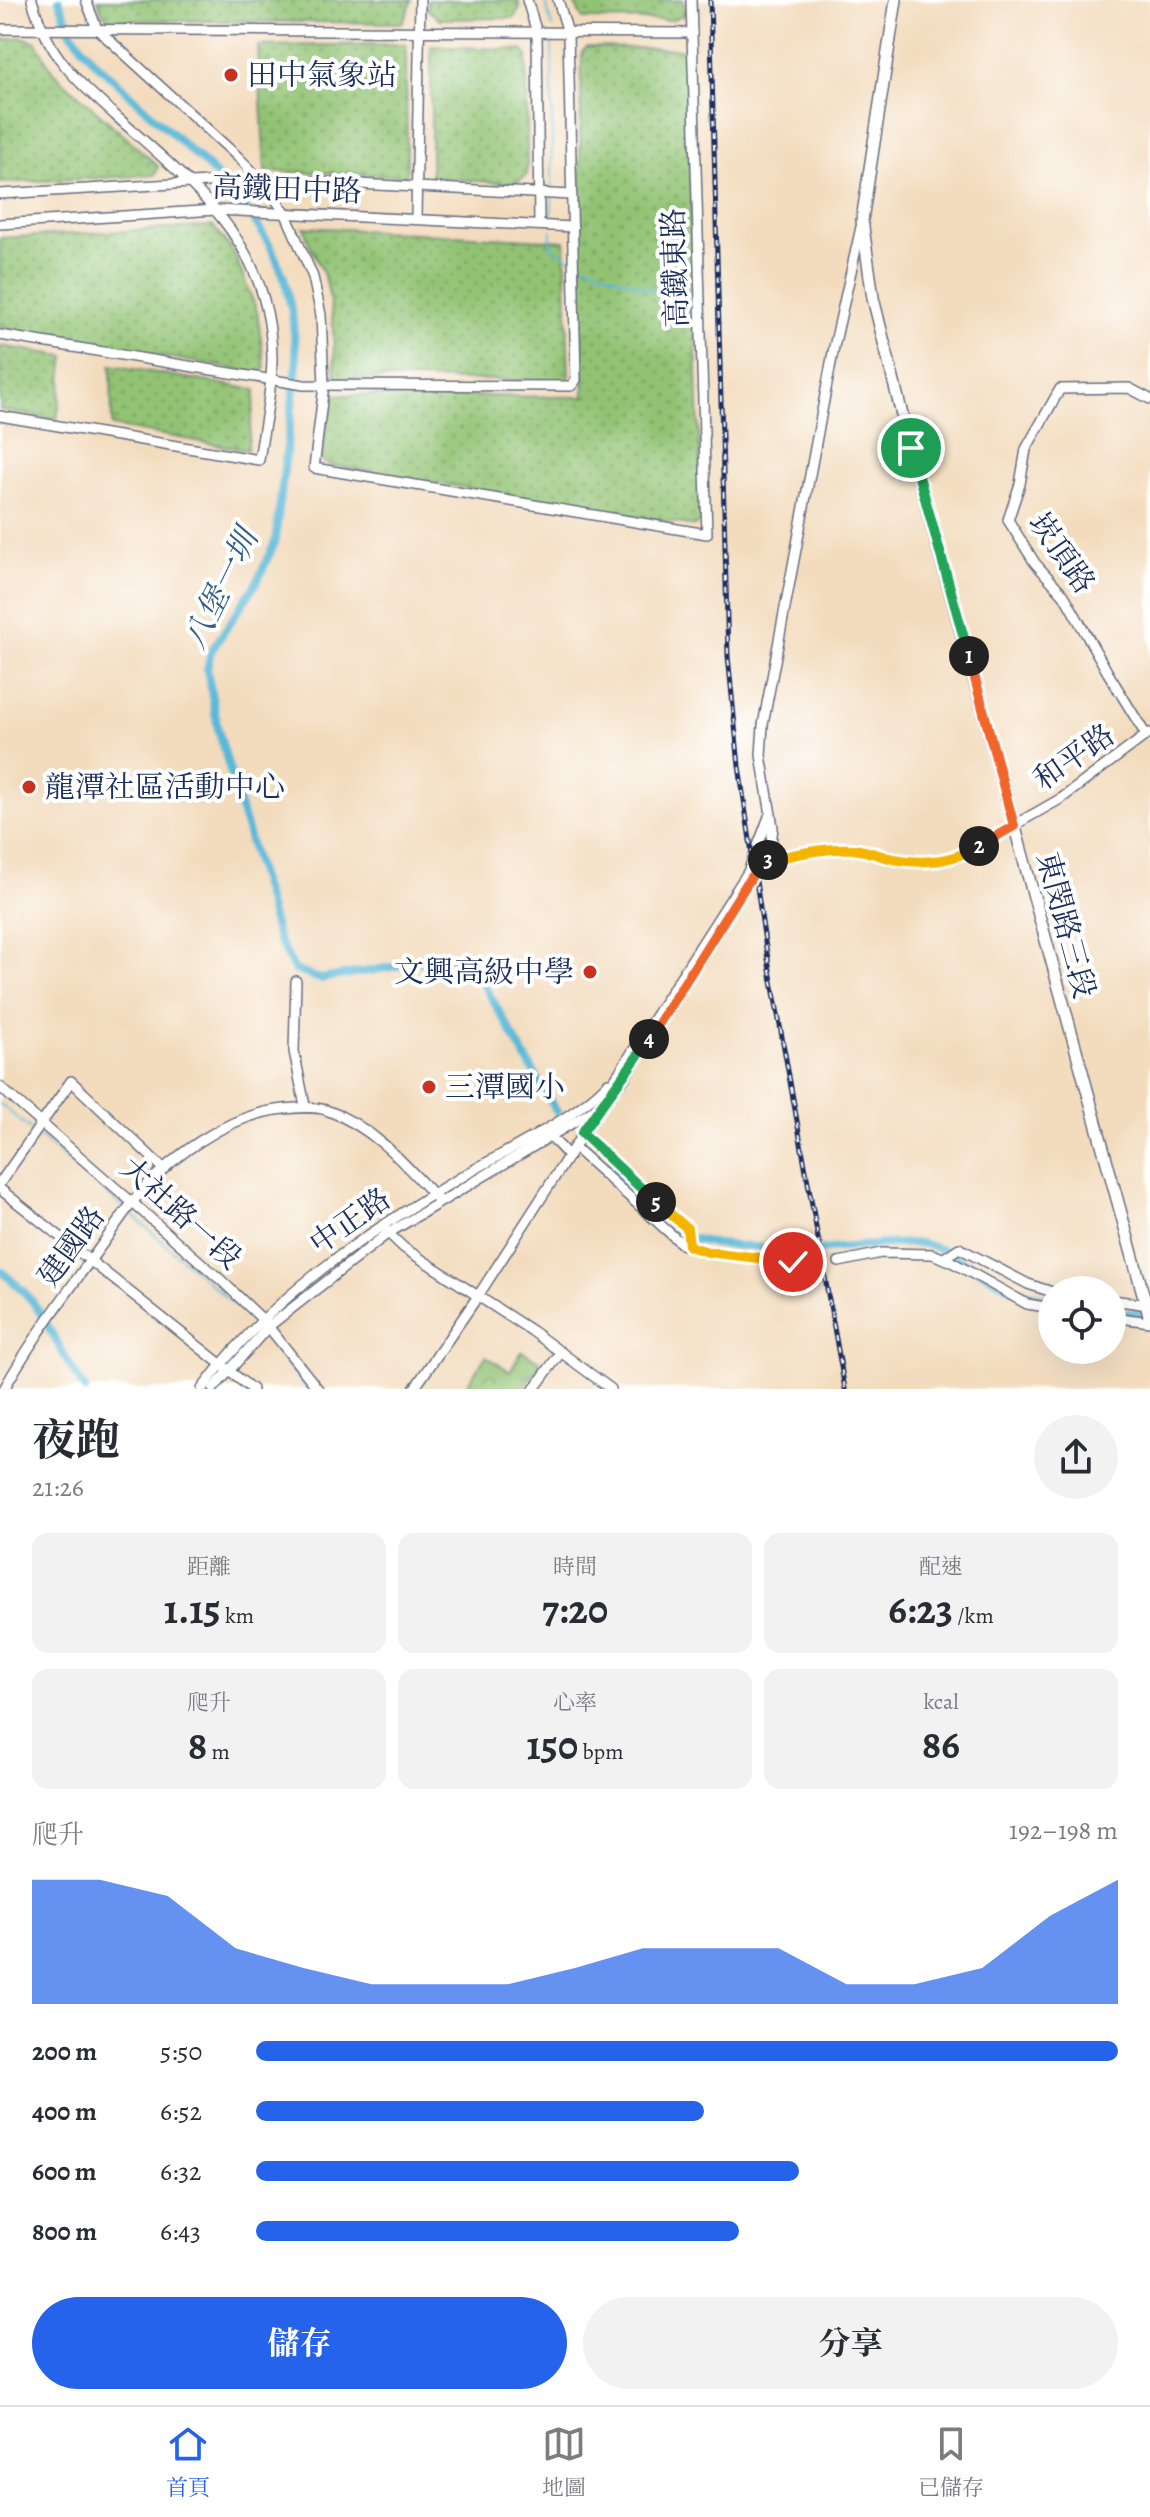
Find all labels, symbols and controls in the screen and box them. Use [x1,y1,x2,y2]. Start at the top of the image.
place label: 田中氣象站 [247,55,397,95]
marker: 田中氣象站 [222,66,240,84]
street label: 高鐵田中路 [211,166,363,212]
street label: 高鐵東路 [653,207,697,329]
pin [877,414,945,482]
icon: arrive [889,426,933,470]
street label: 崁頂路 [1020,505,1104,601]
water label: 八堡一圳 [172,517,270,656]
pin: 1 [949,636,989,676]
text: 1 [965,641,973,671]
street label: 和平路 [1026,715,1122,799]
place label: 龍潭社區活動中心 [45,767,285,807]
marker: 龍潭社區活動中心 [20,778,38,796]
pin: 2 [959,826,999,866]
text: 2 [974,831,984,861]
pin: 3 [748,840,788,880]
text: 3 [763,845,773,875]
street label: 東閔路三段 [1027,847,1105,1003]
place label: 文興高級中學 [394,952,574,992]
marker: 文興高級中學 [581,963,599,981]
pin: 4 [629,1019,669,1059]
text: 4 [644,1024,654,1054]
place label: 三潭國小 [445,1067,565,1107]
marker: 三潭國小 [420,1078,438,1096]
street label: 大社路一段 [112,1148,250,1278]
street label: 中正路 [302,1179,398,1263]
pin: 5 [636,1182,676,1222]
text: 5 [651,1187,661,1217]
street label: 建國路 [28,1198,114,1294]
pin [759,1228,827,1296]
icon: check [771,1240,815,1284]
map controls [1038,1276,1126,1364]
button: locate [1038,1276,1126,1364]
text: 夜跑 [32,1410,120,1470]
button: share [1034,1415,1118,1499]
text: 21:26 [32,1470,84,1505]
text: 距離 [187,1552,231,1582]
text: 時間 [553,1552,597,1582]
text: 配速 [919,1552,963,1582]
text: 1.15 [164,1582,221,1637]
text: 7:20 [542,1582,608,1637]
text: 6:23 [888,1582,953,1637]
text: km [221,1601,254,1631]
text: /km [953,1601,994,1631]
text: kcal [923,1687,959,1717]
text: 爬升 [187,1688,231,1718]
text: 心率 [553,1688,597,1718]
text: 86 [922,1717,960,1772]
text: 8 [188,1718,207,1773]
text: 150 [527,1718,578,1773]
text: m [207,1737,230,1767]
text: bpm [578,1737,623,1767]
text: 192–198 m [1009,1813,1118,1848]
text: 爬升 [32,1817,84,1852]
text: 200 m [32,2034,97,2069]
text: 5:50 [160,2034,202,2069]
text: 400 m [32,2094,97,2129]
text: 6:52 [160,2094,202,2129]
text: 600 m [32,2154,97,2189]
text: 6:32 [160,2154,201,2189]
text: 800 m [32,2214,97,2249]
text: 6:43 [160,2214,201,2249]
button: 儲存 [32,2297,567,2389]
button: 分享 [583,2297,1118,2389]
tab: 首頁 [166,2422,210,2503]
tab: 地圖 [542,2422,586,2503]
tab: 已儲存 [918,2422,984,2503]

